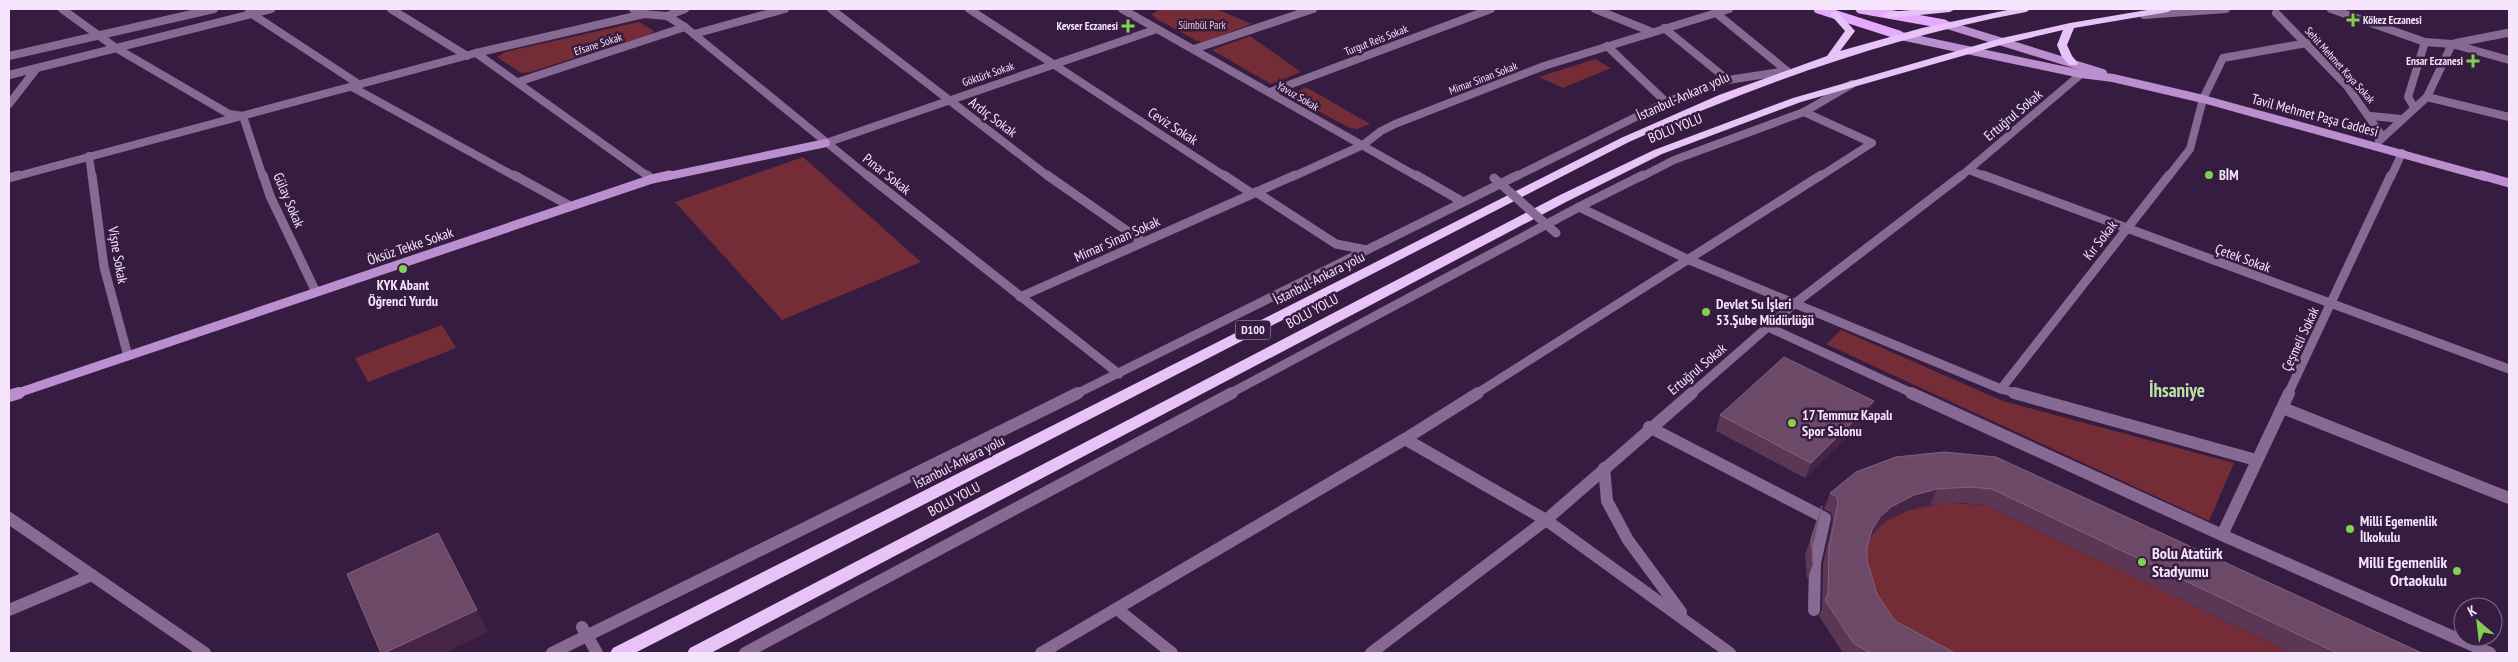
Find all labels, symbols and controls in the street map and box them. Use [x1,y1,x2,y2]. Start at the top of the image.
place label: Kökez Eczanesi [2363,13,2422,27]
marker: Kökez Eczanesi [2347,14,2359,26]
park label: Sümbül Park [1178,18,1226,32]
place label: Kevser Eczanesi [1056,19,1119,33]
marker: Kevser Eczanesi [1122,20,1134,32]
street label: Turgut Reis Sokak [1342,21,1410,59]
street label: Sehit Mehmet Kaya Sokak [2302,24,2379,107]
street label: Efsane Sokak [572,29,625,58]
place label: Ensar Eczanesi [2406,54,2464,68]
marker: Ensar Eczanesi [2467,55,2479,67]
street label: Göktürk Sokak [960,58,1016,89]
street label: Mimar Sinan Sokak [1447,58,1520,97]
street label: İstanbul-Ankara yolu [1634,67,1732,125]
street label: Yavuz Sokak [1274,78,1322,114]
street label: Ertuğrul Sokak [1980,85,2046,145]
street label: Tavil Mehmet Paşa Caddesi [2250,89,2380,141]
street label: Ardıç Sokak [965,93,1021,141]
street label: Ceviz Sokak [1145,103,1202,149]
street label: BOLU YOLU [1645,109,1705,147]
street label: Pınar Sokak [859,150,915,199]
place label: BİM [2219,166,2239,184]
marker: BİM [2203,169,2215,181]
street label: Gülay Sokak [269,170,309,231]
street label: Mimar Sinan Sokak [1071,212,1163,266]
street label: Kır Sokak [2079,216,2121,263]
street label: Öksüz Tekke Sokak [365,223,456,269]
street label: Vişne Sokak [104,224,132,286]
street label: Çetek Sokak [2213,240,2274,277]
street label: İstanbul-Ankara yolu [1270,247,1368,309]
marker: KYK Abant Öğrenci Yurdu [397,263,409,275]
place label: KYK Abant Öğrenci Yurdu [368,276,438,310]
street label: BOLU YOLU [1283,290,1341,332]
place label: Devlet Su İşleri 53.Şube Müdürlüğü [1716,295,1814,329]
street label: Çeşmeli Sokak [2277,303,2323,374]
marker: Devlet Su İşleri 53.Şube Müdürlüğü [1700,306,1712,318]
road number: D100 [1236,320,1270,340]
street label: Ertuğrul Sokak [1664,339,1730,399]
district label: İhsaniye [2149,378,2205,402]
place label: 17 Temmuz Kapalı Spor Salonu [1802,406,1892,440]
marker: 17 Temmuz Kapalı Spor Salonu [1786,417,1798,429]
street label: İstanbul-Ankara yolu [910,431,1008,493]
street label: BOLU YOLU [925,478,983,520]
place label: Milli Egemenlik İlkokulu [2360,512,2438,546]
marker: Milli Egemenlik İlkokulu [2344,523,2356,535]
place label: Bolu Atatürk Stadyumu [2152,543,2223,581]
place label: Milli Egemenlik Ortaokulu [2359,552,2447,590]
marker: Bolu Atatürk Stadyumu [2136,556,2148,568]
marker: Milli Egemenlik Ortaokulu [2451,565,2463,577]
north arrow [2453,597,2503,647]
text: K [2464,601,2480,620]

